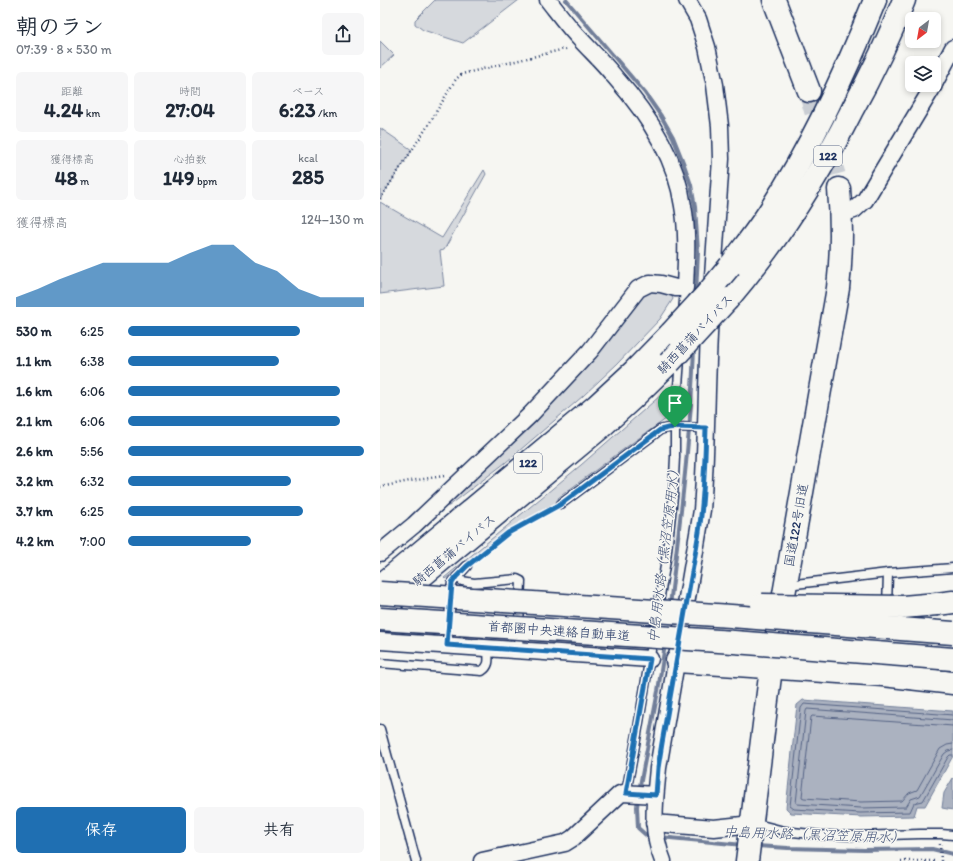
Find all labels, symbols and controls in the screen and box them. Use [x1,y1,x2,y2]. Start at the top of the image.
north arrow [905,12,941,48]
map controls [905,12,941,92]
text: 朝のラン [16,13,104,40]
button: share [322,13,364,55]
text: 07:39 · 8 × 530 m [16,42,112,57]
button: layers [905,56,941,92]
text: 距離 [61,85,83,98]
text: 時間 [179,85,201,98]
text: ペース [292,85,324,98]
text: 4.24 [44,98,83,122]
text: 27:04 [165,98,215,122]
text: 6:23 [279,98,316,122]
text: km [83,107,100,120]
text: /km [316,107,337,120]
road number: 122 [814,146,842,166]
text: kcal [298,152,318,165]
text: 獲得標高 [50,153,94,166]
text: 心拍数 [174,153,207,166]
text: 285 [292,165,324,189]
text: 48 [55,166,78,190]
text: 149 [163,166,194,190]
text: m [78,175,89,188]
text: bpm [194,175,217,188]
text: 124–130 m [301,212,364,227]
text: 獲得標高 [16,215,68,230]
street label: 騎西菖蒲バイパス [654,291,736,377]
text: 530 m [16,324,52,339]
text: 6:25 [80,324,104,339]
text: 1.1 km [16,354,51,369]
text: 6:38 [80,354,104,369]
text: 1.6 km [16,384,52,399]
text: 6:06 [80,384,105,399]
pin [658,386,692,427]
icon: arrive [664,392,686,414]
text: 2.1 km [16,414,52,429]
text: 6:06 [80,414,105,429]
text: 2.6 km [16,444,53,459]
text: 5:56 [80,444,104,459]
road number: 122 [514,453,542,473]
water label: 中島用水路（黒沼笠原用水） [644,462,684,644]
text: 3.2 km [16,474,53,489]
text: 6:32 [80,474,104,489]
street label: 国道122号旧道 [781,482,811,568]
text: 3.7 km [16,504,53,519]
text: 6:25 [80,504,104,519]
street label: 騎西菖蒲バイパス [409,511,499,589]
text: 4.2 km [16,534,54,549]
text: 7:00 [80,534,106,549]
street label: 首都圏中央連絡自動車道 [487,619,631,643]
button: 保存 [16,807,186,853]
button: 共有 [194,807,364,853]
water label: 中島用水路（黒沼笠原用水） [723,823,905,847]

